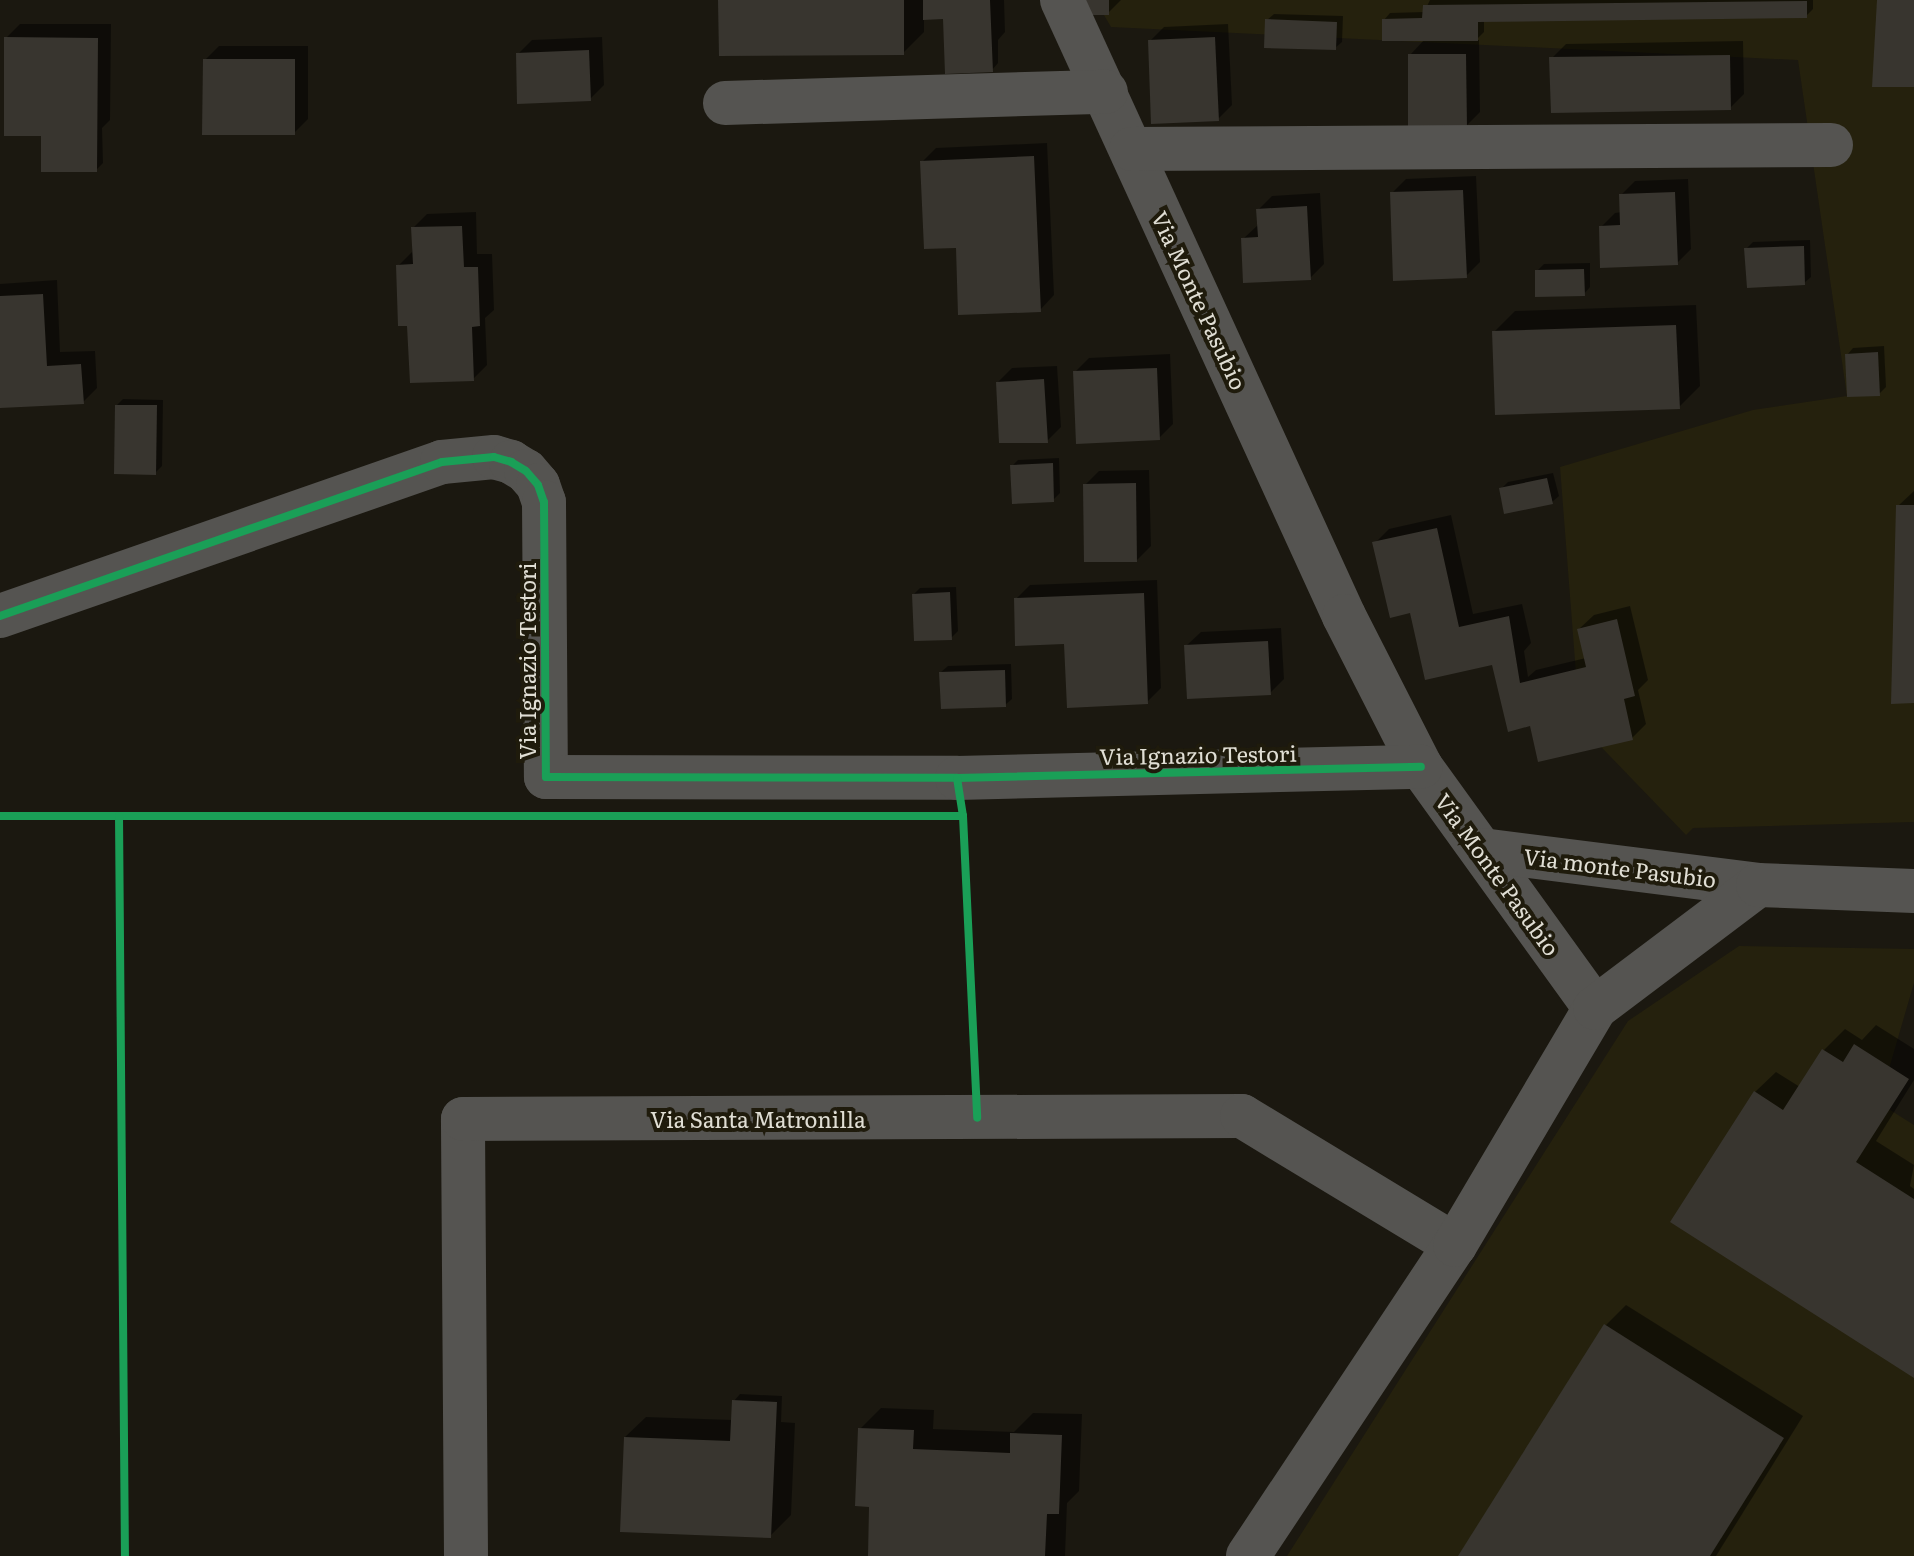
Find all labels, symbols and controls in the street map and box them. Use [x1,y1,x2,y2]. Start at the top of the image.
street label: Via Monte Pasubio [1147,206,1253,394]
street label: Via Ignazio Testori [514,562,540,760]
street label: Via Ignazio Testori [1099,739,1297,769]
street label: Via Monte Pasubio [1430,788,1566,960]
street label: Via monte Pasubio [1522,842,1718,892]
street label: Via Santa Matronilla [650,1106,866,1132]

